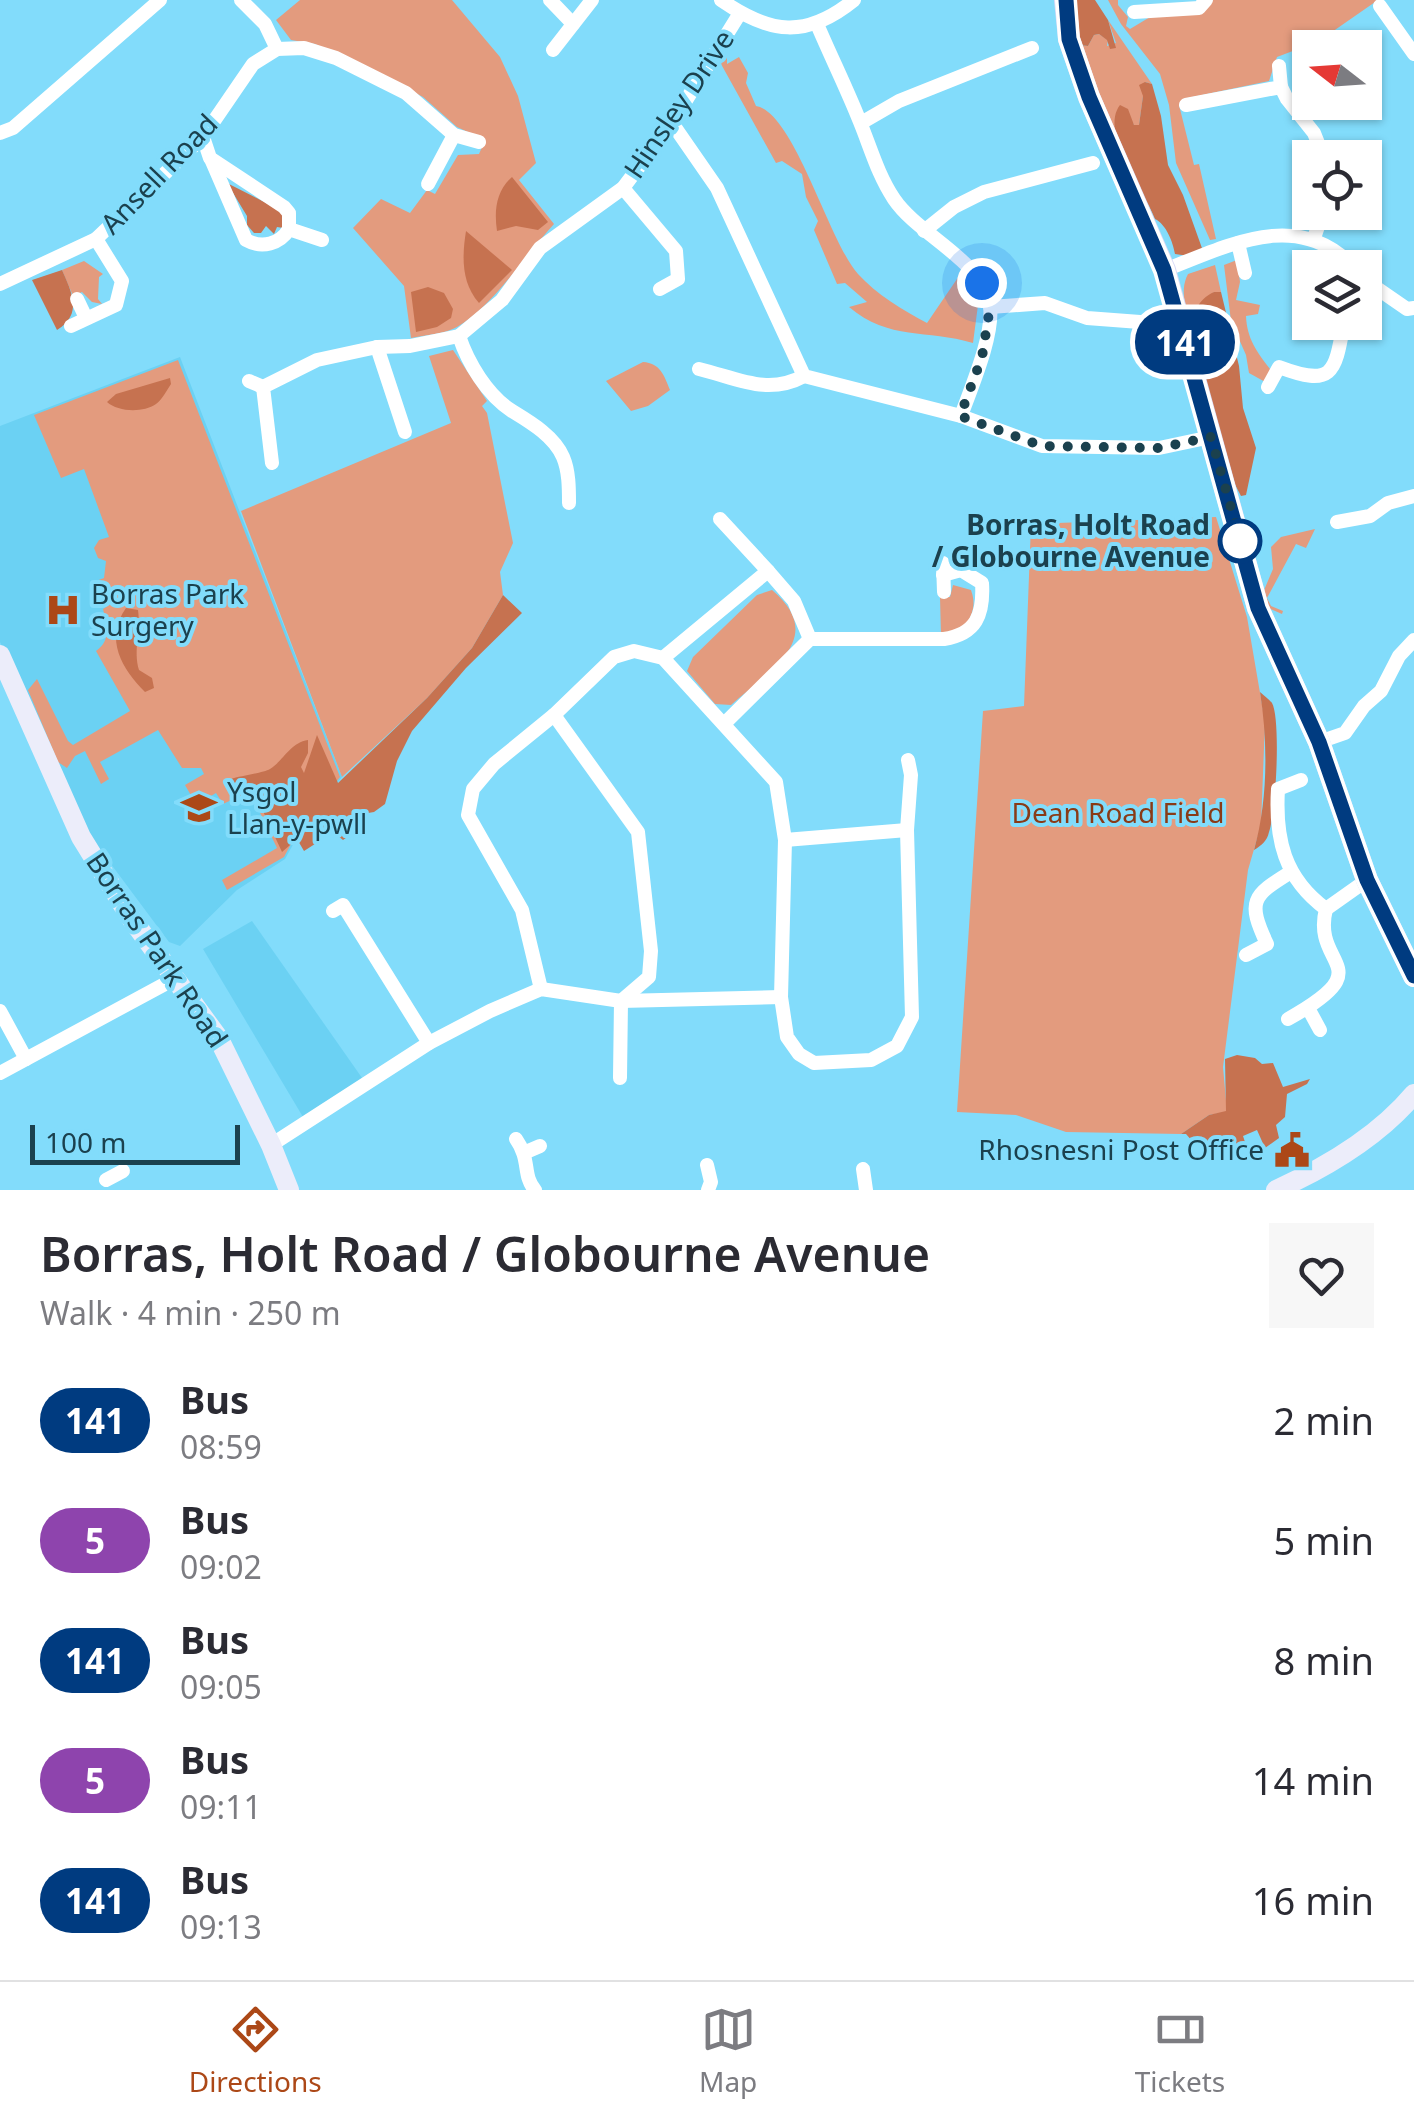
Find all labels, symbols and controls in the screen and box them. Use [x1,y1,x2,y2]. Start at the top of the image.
street label: Hinsley Drive [614,22,742,185]
north arrow [1292,30,1382,120]
map controls [1292,30,1382,340]
street label: Ansell Road [91,105,225,242]
button: locate [1292,140,1382,230]
button: layers [1292,250,1382,340]
your location [957,258,1007,308]
line badge: 141 [1128,310,1242,374]
text: 141 [1155,319,1215,366]
place label: Borras, Holt Road / Globourne Avenue [932,505,1210,575]
marker: Borras, Holt Road / Globourne Avenue [1219,520,1261,562]
place label: Borras Park Surgery [91,574,244,644]
hospital icon: Borras Park Surgery [44,591,82,629]
place label: Ysgol Llan-y-pwll [227,772,367,842]
school or university icon: Ysgol Llan-y-pwll [180,789,218,827]
park label: Dean Road Field [1011,793,1225,831]
street label: Borras Park Road [78,844,237,1055]
scale bar [30,1120,240,1164]
text: 100 m [45,1123,127,1161]
place label: Rhosnesni Post Office [978,1130,1264,1168]
public building icon: Rhosnesni Post Office [1273,1131,1311,1169]
text: Borras, Holt Road / Globourne Avenue [40,1221,930,1286]
button: heart [1269,1223,1374,1328]
text: Walk · 4 min · 250 m [40,1291,341,1334]
text: Bus [180,1373,249,1425]
text: 2 min [1274,1394,1374,1446]
text: 141 [65,1397,125,1444]
text: 08:59 [180,1425,262,1468]
text: Bus [180,1493,249,1545]
text: 5 min [1274,1514,1374,1566]
text: 5 [85,1517,105,1564]
text: 09:02 [180,1545,262,1588]
text: Bus [180,1613,249,1665]
text: 8 min [1274,1634,1374,1686]
text: 141 [65,1637,125,1684]
text: 09:05 [180,1665,262,1708]
text: Bus [180,1733,249,1785]
text: 14 min [1252,1754,1374,1806]
text: 5 [85,1757,105,1804]
text: 09:11 [180,1785,262,1828]
text: Bus [180,1853,249,1905]
text: 16 min [1252,1874,1374,1926]
text: 141 [65,1877,125,1924]
text: 09:13 [180,1905,262,1948]
tab: Directions [189,2002,322,2100]
tab: Map [699,2002,757,2100]
tab: Tickets [1135,2002,1225,2100]

